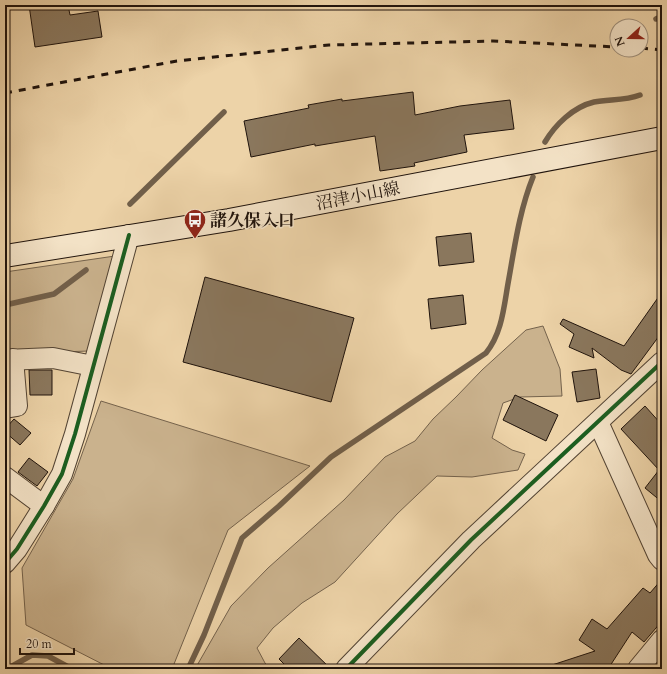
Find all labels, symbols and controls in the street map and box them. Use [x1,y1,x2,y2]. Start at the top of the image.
north arrow [609,18,649,58]
text: N [611,34,629,49]
street label: 沼津小山線 [314,177,402,215]
bus stop icon: 諸久保入口 [182,207,208,240]
place label: 諸久保入口 [210,209,295,232]
scale bar [20,630,74,656]
text: 20 m [26,636,53,652]

